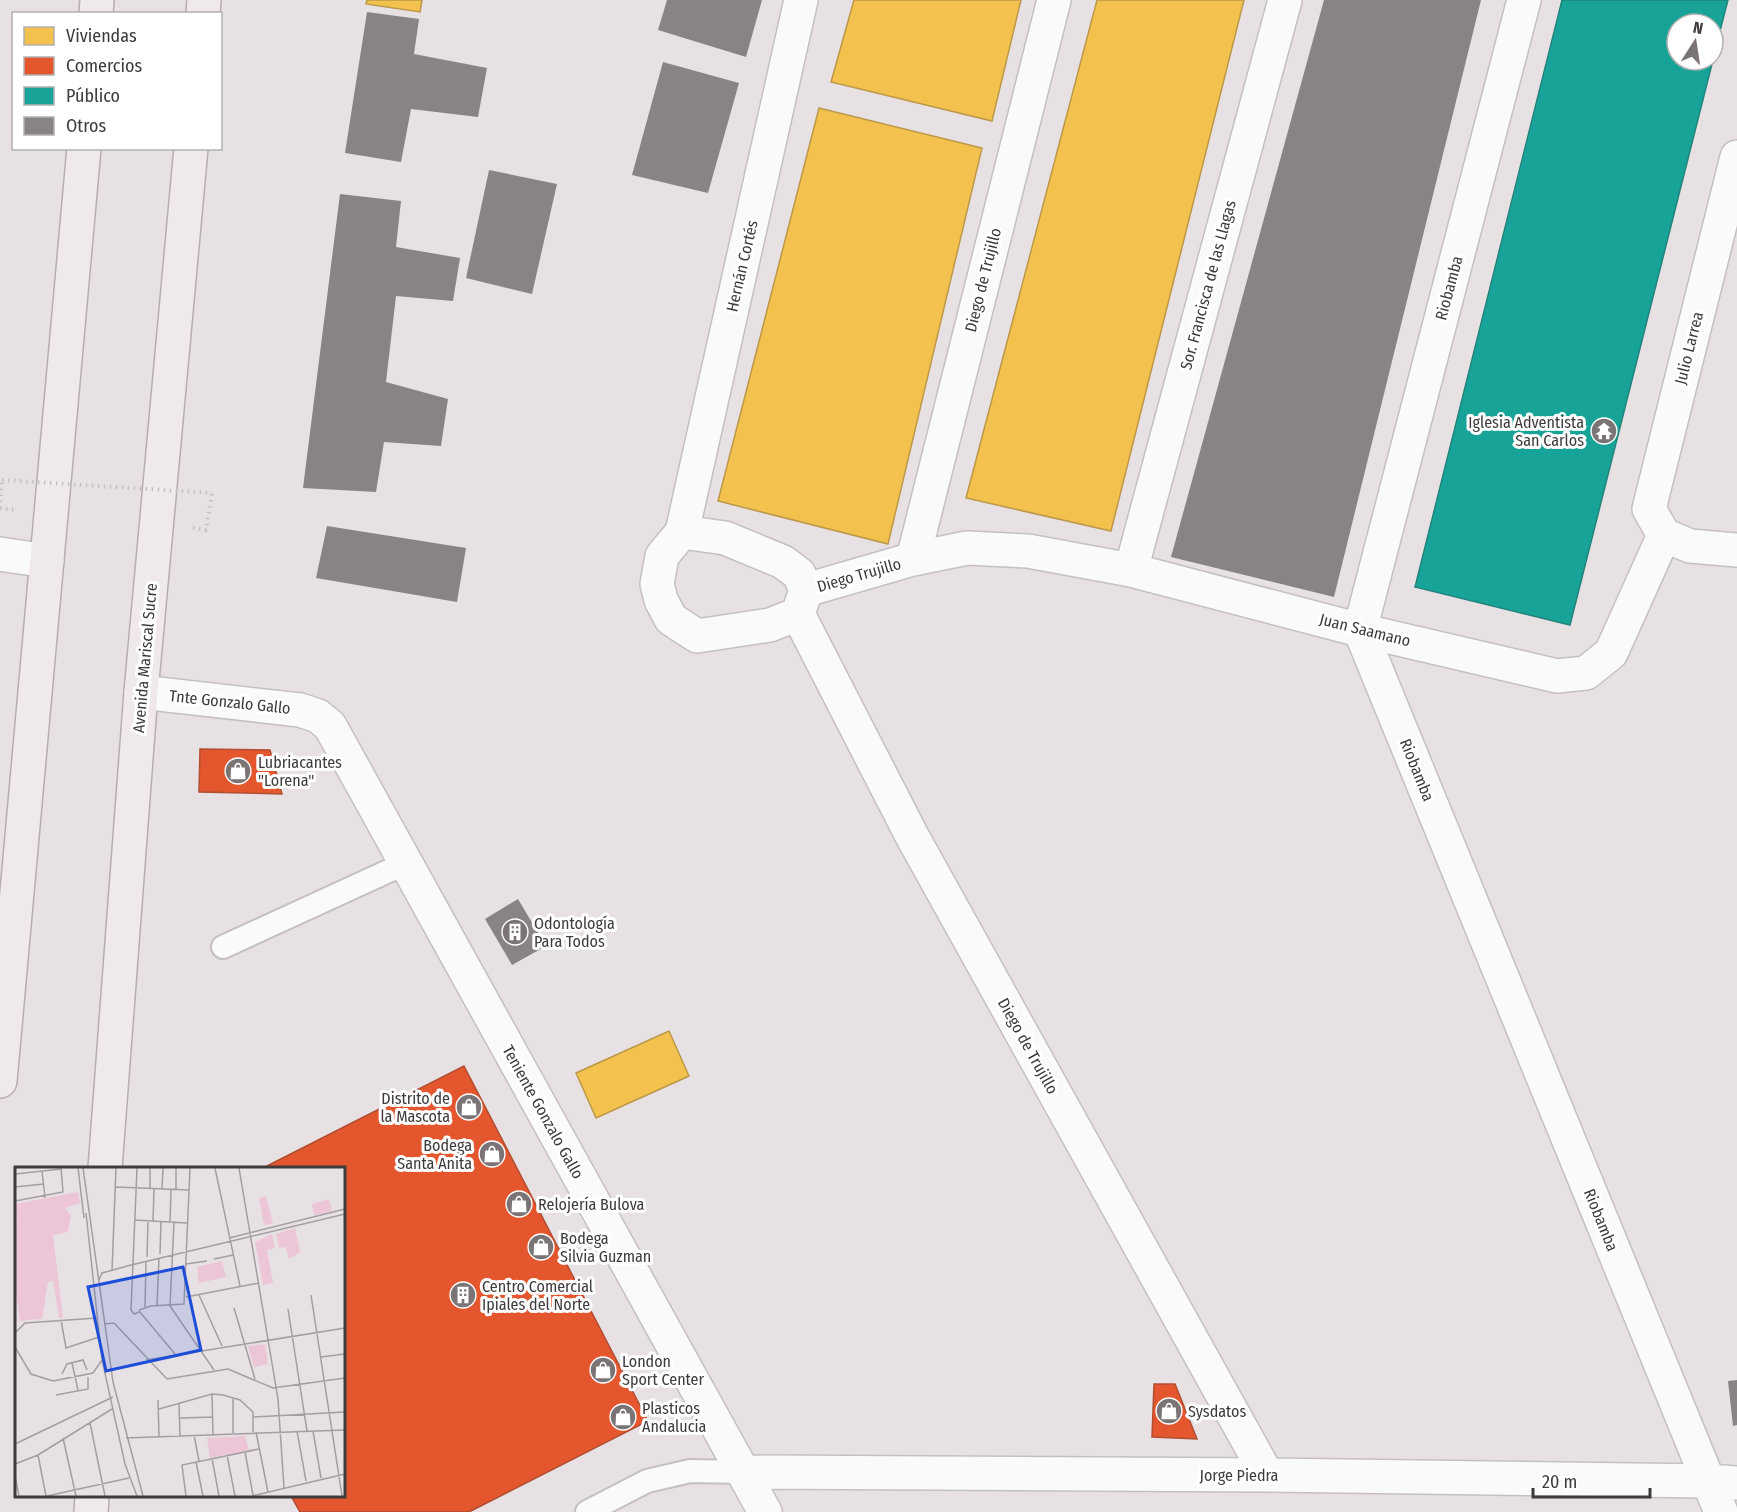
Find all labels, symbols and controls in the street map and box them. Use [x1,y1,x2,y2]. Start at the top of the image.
legend [12,12,222,150]
north arrow [1665,12,1725,72]
text: N [1691,18,1705,38]
text: Viviendas [66,25,137,47]
text: Comercios [66,55,142,77]
text: Público [66,85,120,107]
text: Otros [66,115,106,137]
street label: Sor. Francisca de las Llagas [1176,198,1240,372]
street label: Hernán Cortés [722,218,762,314]
street label: Diego de Trujillo [961,226,1005,334]
street label: Riobamba [1431,254,1467,322]
street label: Julio Larrea [1671,310,1707,386]
place label: Iglesia Adventista San Carlos [1468,413,1584,450]
temple icon: Iglesia Adventista San Carlos [1589,416,1619,446]
street label: Diego Trujillo [815,554,903,596]
street label: Avenida Mariscal Sucre [129,582,161,734]
street label: Juan Saamano [1317,609,1413,651]
street label: Tnte Gonzalo Gallo [168,686,292,718]
street label: Riobamba [1396,736,1438,804]
place label: Lubriacantes "Lorena" [258,753,342,790]
shop icon: Lubriacantes "Lorena" [223,756,253,786]
place label: Odontología Para Todos [534,914,615,951]
building icon: Odontología Para Todos [500,917,530,947]
street label: Diego de Trujillo [994,995,1062,1097]
street label: Teniente Gonzalo Gallo [498,1042,588,1182]
place label: Distrito de la Mascota [380,1089,450,1126]
shop icon: Distrito de la Mascota [454,1092,484,1122]
place label: Bodega Santa Anita [397,1136,472,1173]
shop icon: Bodega Santa Anita [477,1139,507,1169]
inset map [15,1167,345,1497]
street label: Riobamba [1580,1186,1622,1254]
shop icon: Relojería Bulova [504,1189,534,1219]
place label: Relojería Bulova [538,1195,645,1214]
place label: Bodega Silvia Guzman [560,1229,651,1266]
shop icon: Bodega Silvia Guzman [526,1232,556,1262]
place label: Centro Comercial Ipiales del Norte [482,1277,593,1314]
building icon: Centro Comercial Ipiales del Norte [448,1280,478,1310]
place label: London Sport Center [622,1352,704,1389]
shop icon: London Sport Center [588,1355,618,1385]
shop icon: Sysdatos [1154,1396,1184,1426]
place label: Plasticos Andalucia [642,1399,707,1436]
shop icon: Plasticos Andalucia [608,1402,638,1432]
place label: Sysdatos [1188,1402,1246,1421]
scale bar [1533,1461,1650,1499]
street label: Jorge Piedra [1200,1466,1279,1485]
text: 20 m [1542,1471,1577,1493]

